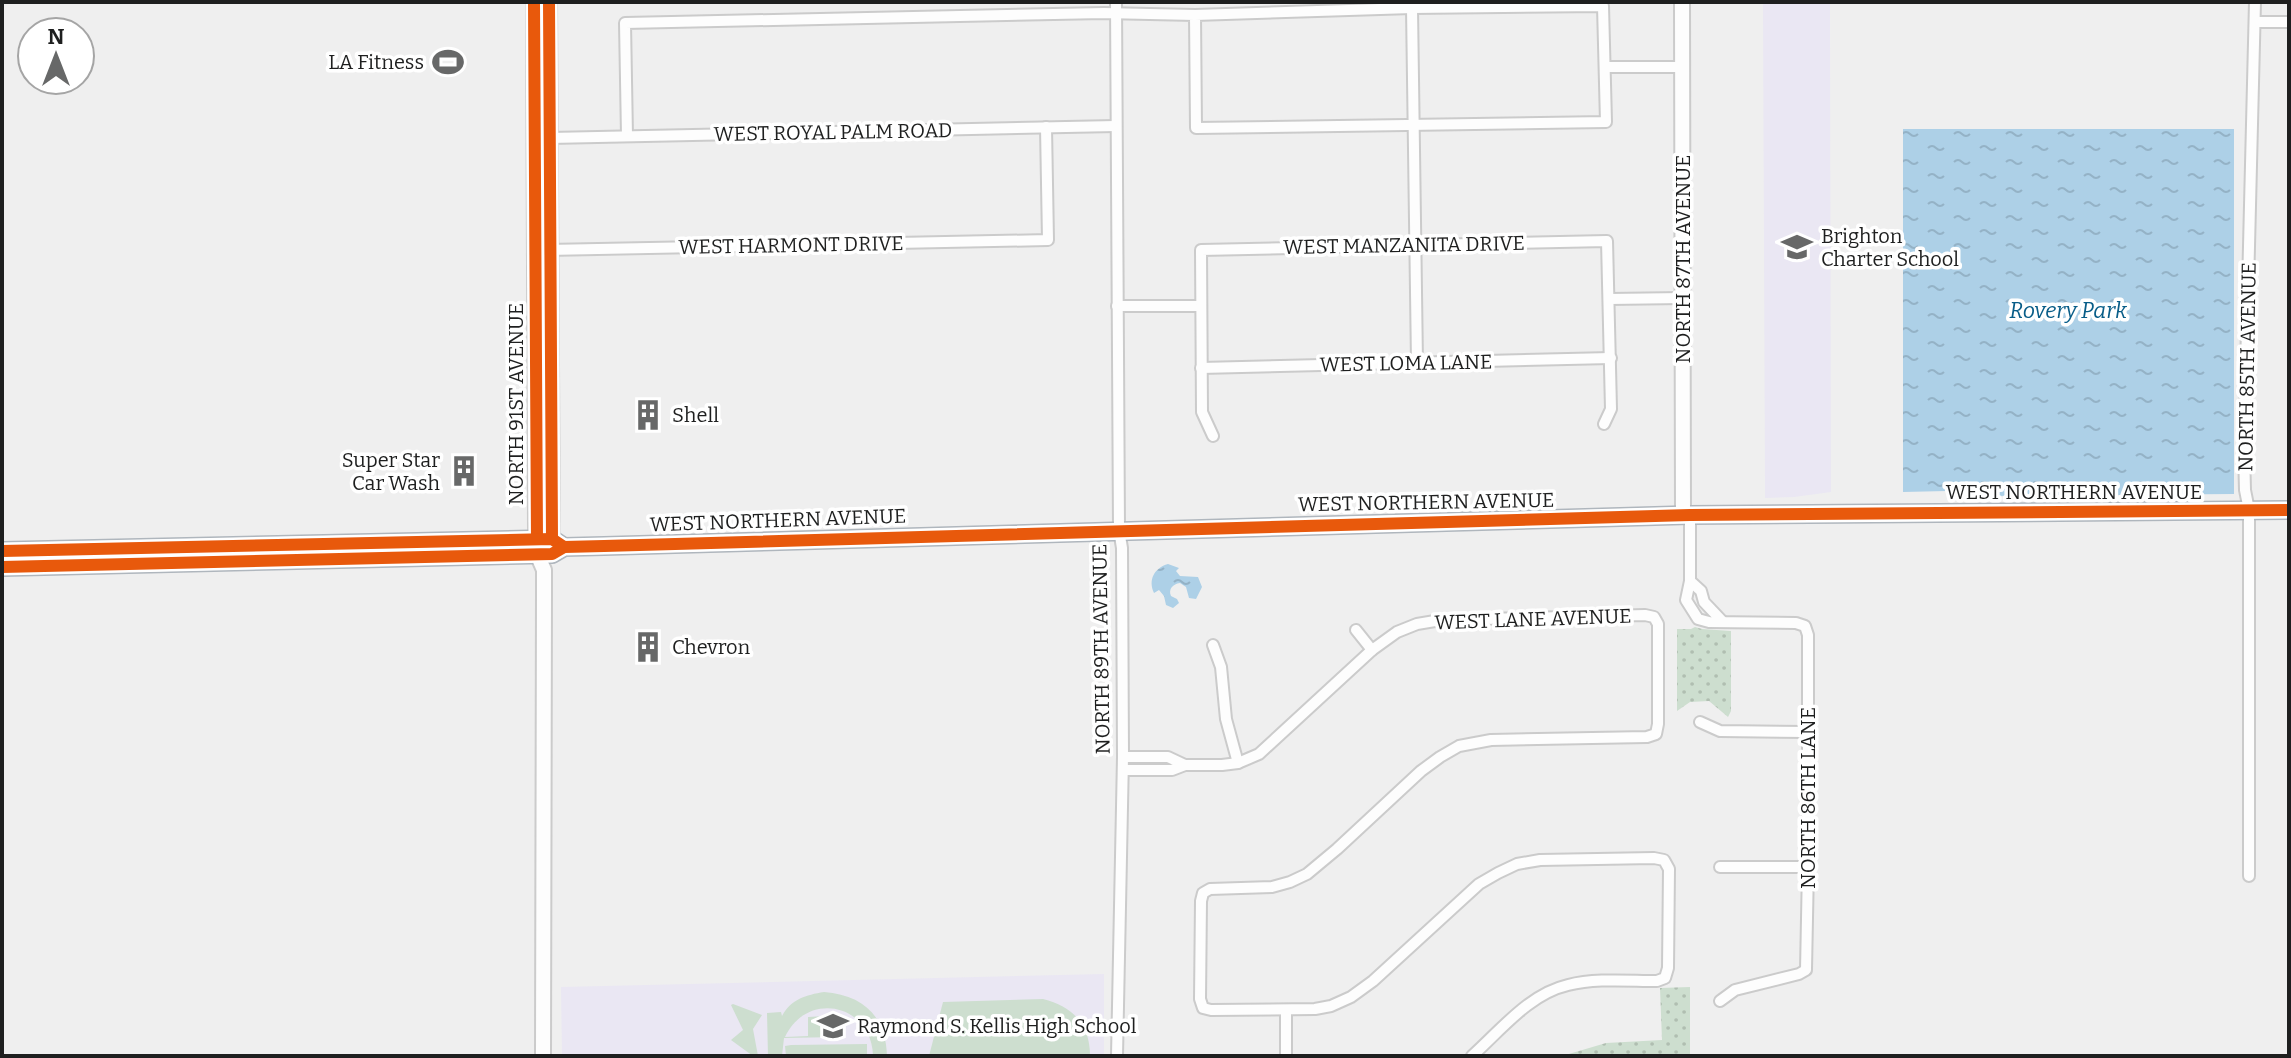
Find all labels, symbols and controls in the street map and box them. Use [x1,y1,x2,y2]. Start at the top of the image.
north arrow [16,16,96,96]
text: N [48,23,65,50]
sports icon: LA Fitness [431,45,465,79]
place label: LA Fitness [328,50,424,74]
street label: WEST ROYAL PALM ROAD [713,118,953,146]
street label: NORTH 87TH AVENUE [1671,155,1695,363]
place label: Brighton Charter School [1821,224,1959,271]
school or university icon: Brighton Charter School [1780,230,1814,264]
street label: WEST HARMONT DRIVE [678,231,904,259]
street label: WEST MANZANITA DRIVE [1283,231,1525,259]
street label: NORTH 85TH AVENUE [2233,262,2261,472]
water label: Rovery Park [2009,297,2128,324]
street label: NORTH 91ST AVENUE [504,303,528,505]
street label: WEST LOMA LANE [1319,349,1493,377]
building icon: Shell [631,398,665,432]
place label: Shell [672,403,719,427]
place label: Super Star Car Wash [342,448,441,495]
building icon: Super Star Car Wash [447,454,481,488]
street label: WEST NORTHERN AVENUE [1946,480,2202,504]
street label: WEST NORTHERN AVENUE [1298,488,1554,516]
street label: WEST NORTHERN AVENUE [649,504,907,536]
street label: NORTH 89TH AVENUE [1087,544,1115,754]
street label: WEST LANE AVENUE [1434,604,1632,634]
building icon: Chevron [631,630,665,664]
place label: Chevron [672,635,751,659]
street label: NORTH 86TH LANE [1796,707,1820,889]
school or university icon: Raymond S. Kellis High School [816,1009,850,1043]
place label: Raymond S. Kellis High School [857,1014,1137,1038]

